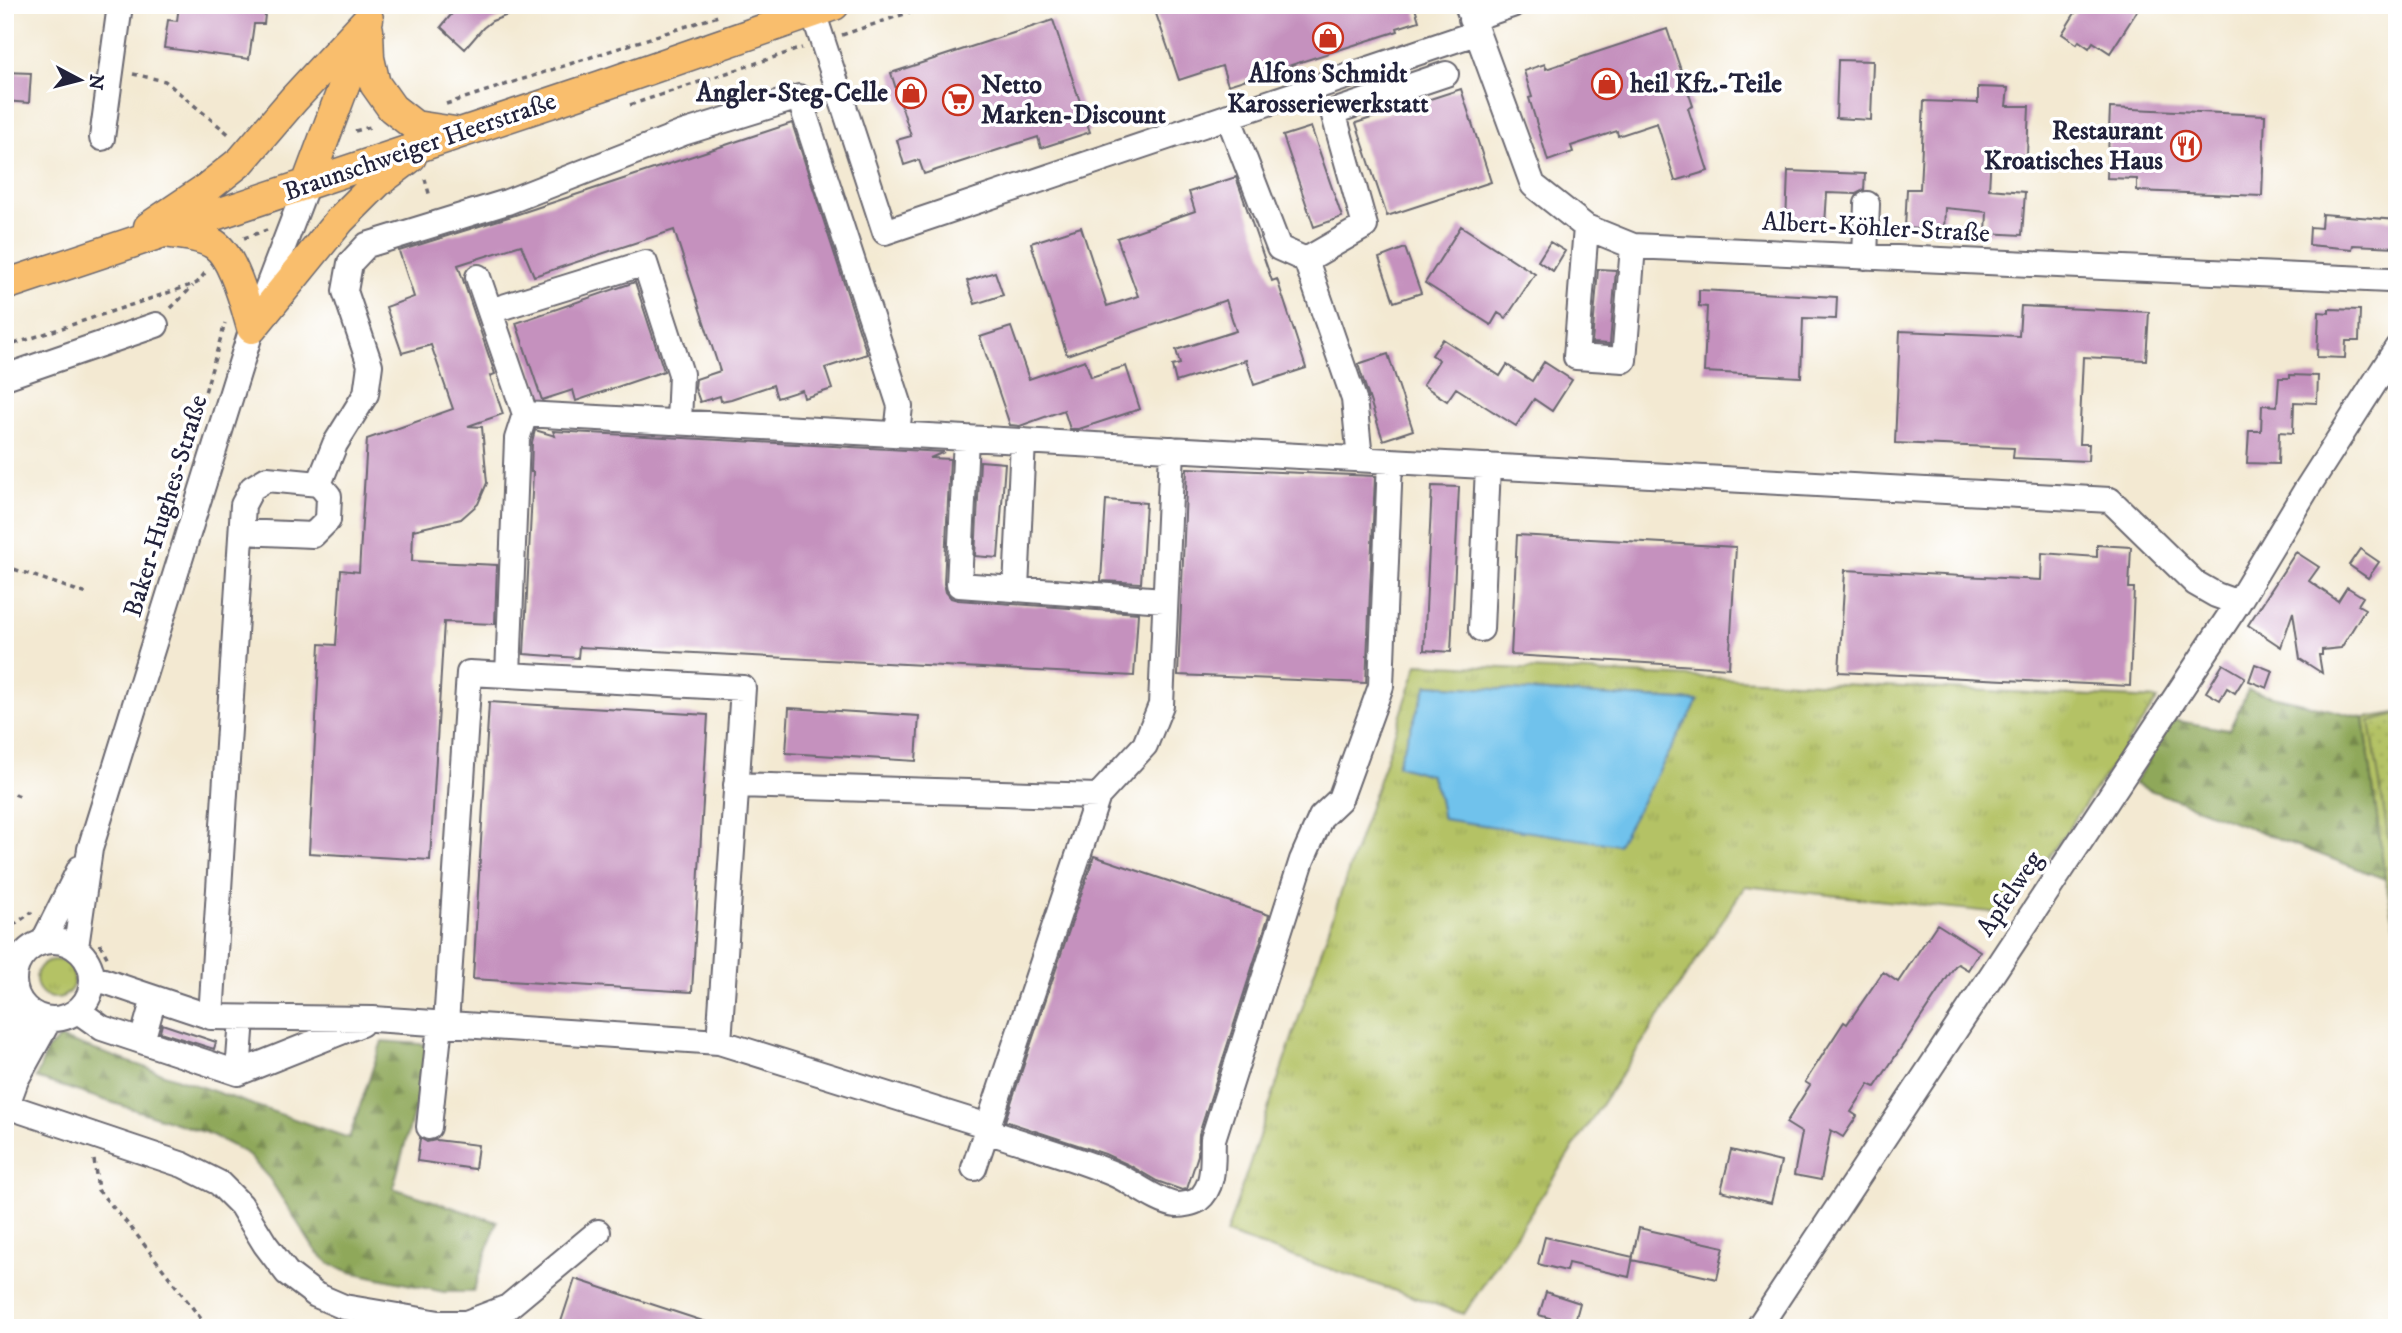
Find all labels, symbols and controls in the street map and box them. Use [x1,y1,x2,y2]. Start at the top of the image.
shop icon: Alfons Schmidt Karosseriewerkstatt [1311,21,1345,55]
north arrow [46,46,116,116]
place label: Alfons Schmidt Karosseriewerkstatt [1227,58,1429,121]
shop icon: heil Kfz.-Teile [1590,67,1624,101]
place label: heil Kfz.-Teile [1629,68,1782,101]
place label: Netto Marken-Discount [981,69,1167,132]
text: N [83,73,108,91]
shop icon: Angler-Steg-Celle [894,76,928,110]
place label: Angler-Steg-Celle [695,77,888,110]
supermarket icon: Netto Marken-Discount [941,83,975,117]
street label: Braunschweiger Heerstraße [279,85,561,209]
place label: Restaurant Kroatisches Haus [1984,115,2164,178]
restaurant icon: Restaurant Kroatisches Haus [2169,129,2203,163]
street label: Albert-Köhler-Straße [1761,206,1991,250]
street label: Baker-Hughes-Straße [117,391,215,621]
street label: Apfelweg [1969,845,2051,943]

